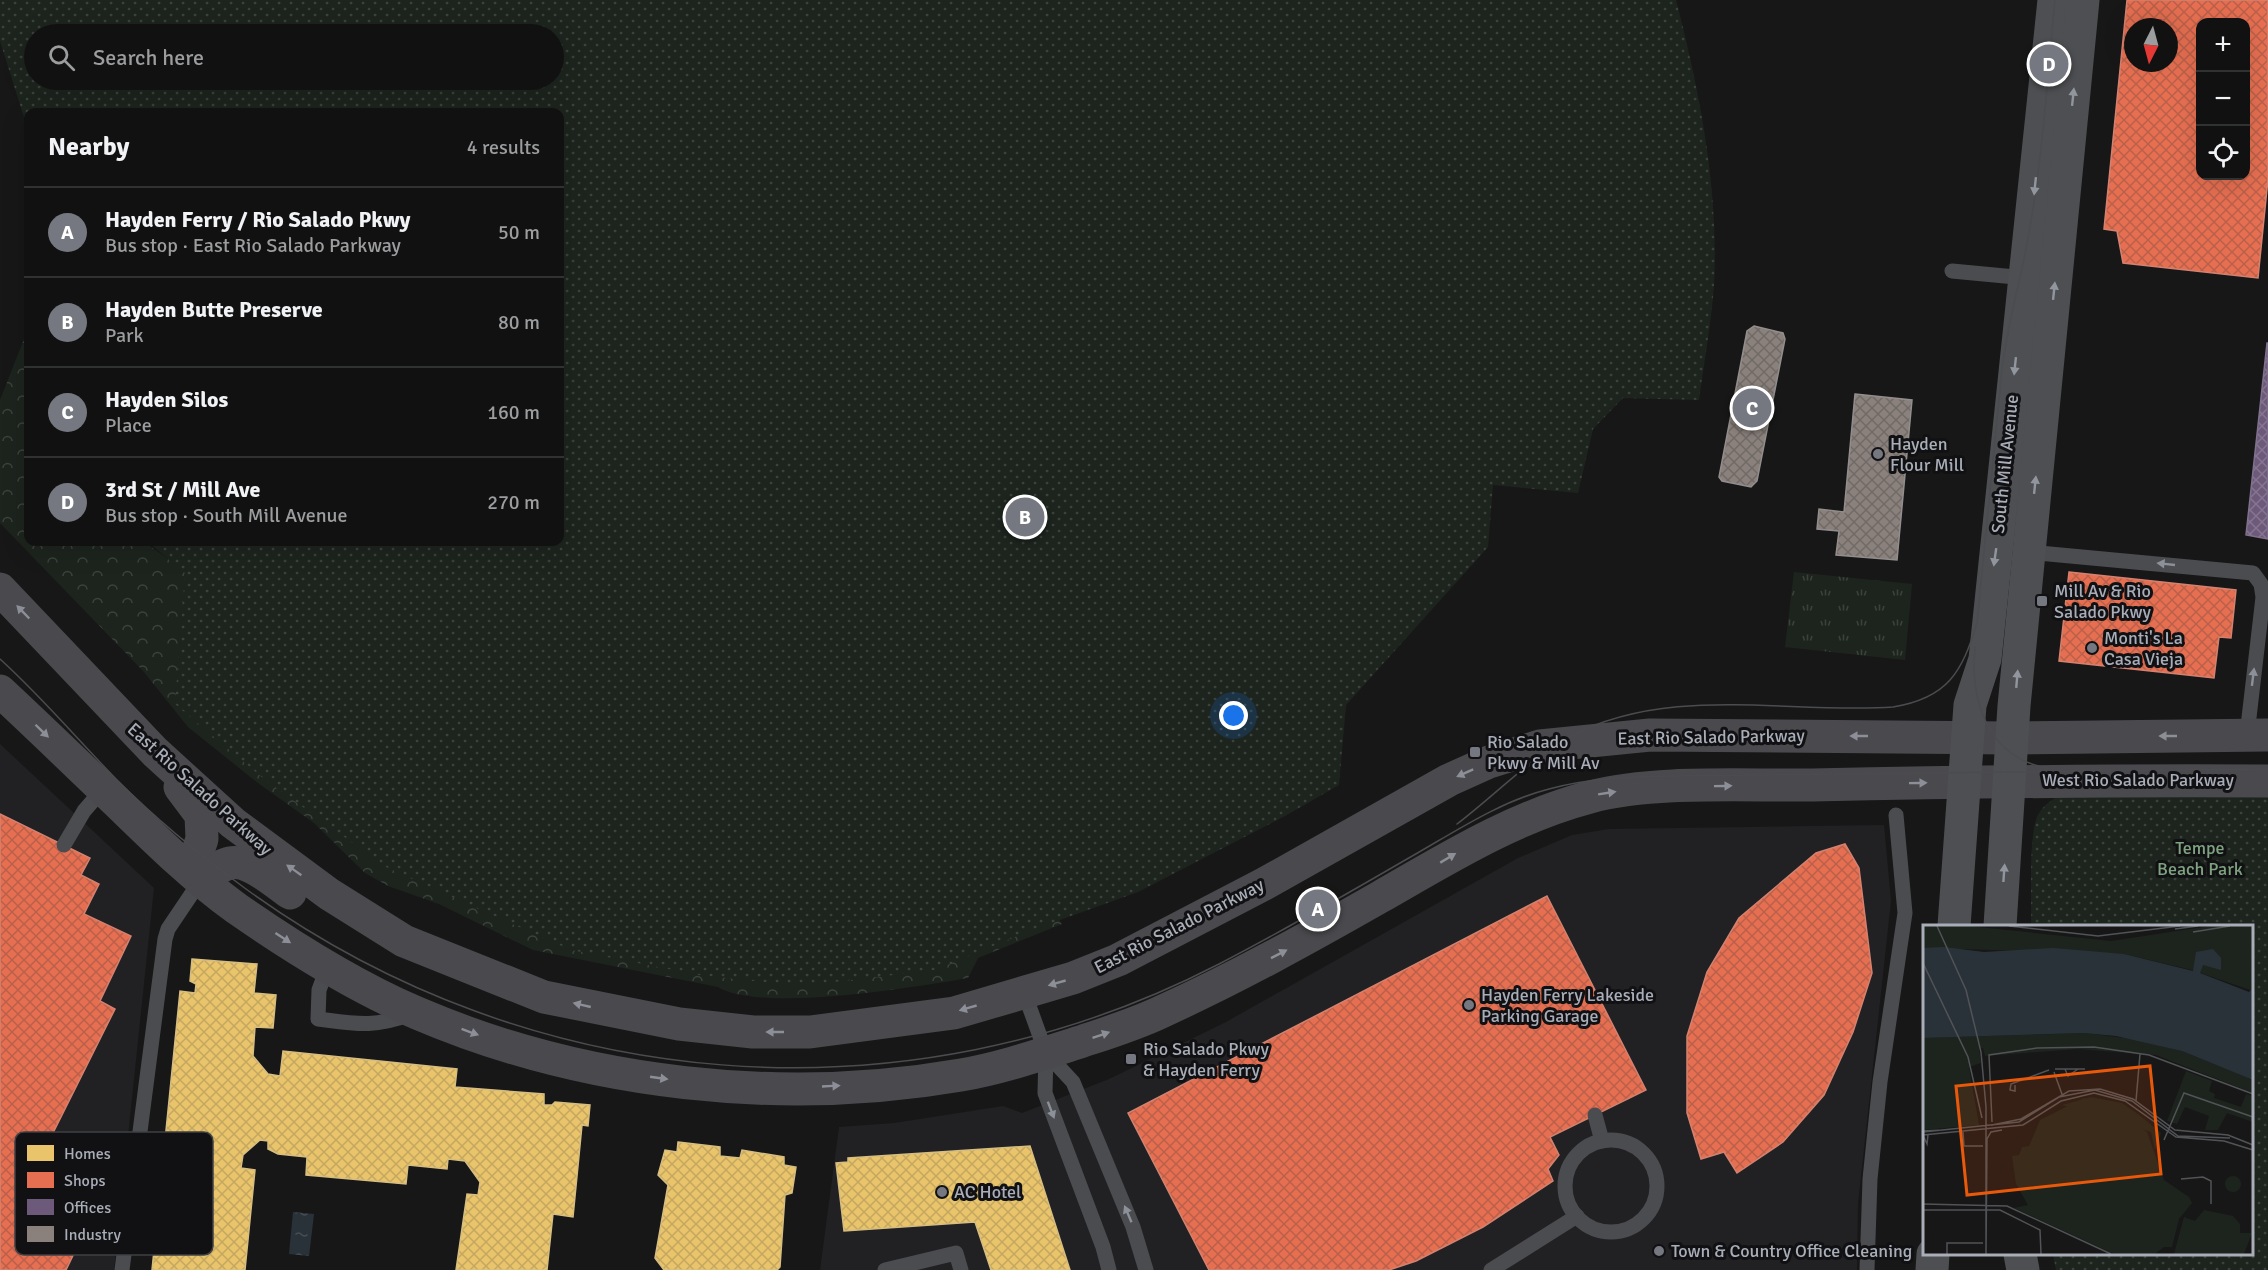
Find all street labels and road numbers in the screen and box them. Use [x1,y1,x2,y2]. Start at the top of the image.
street label: South Mill Avenue [1987,394,2023,534]
street label: East Rio Salado Parkway [123,718,277,860]
street label: East Rio Salado Parkway [1617,724,1805,750]
street label: West Rio Salado Parkway [2042,769,2234,791]
street label: East Rio Salado Parkway [1091,873,1268,978]

